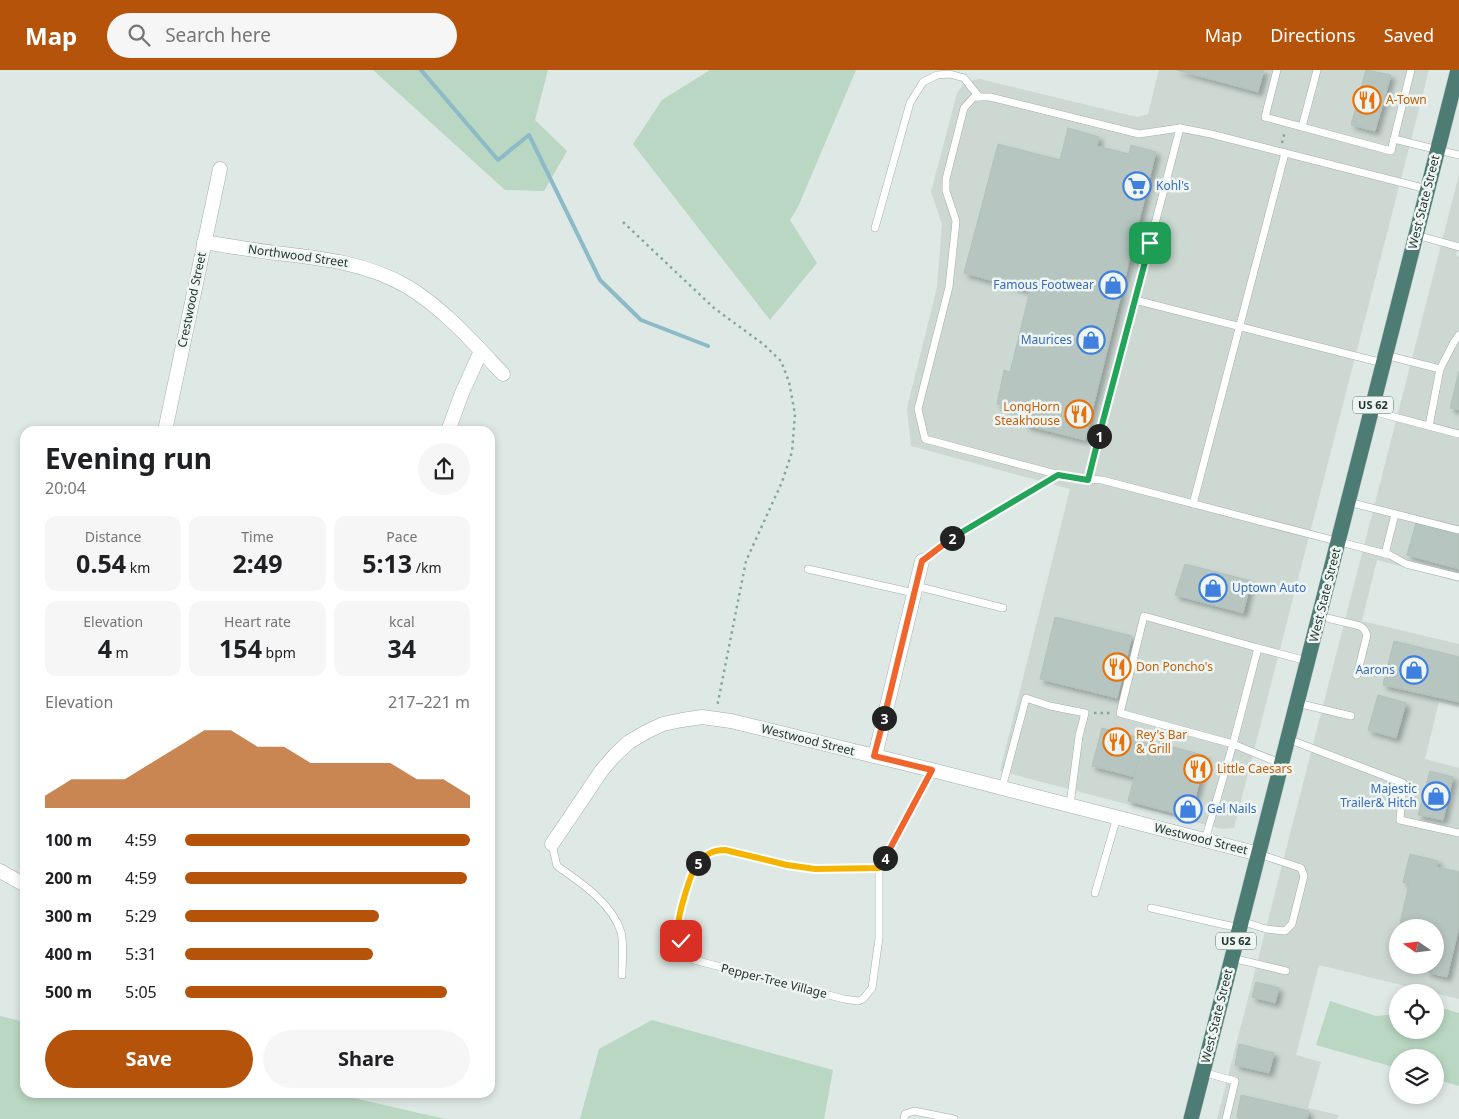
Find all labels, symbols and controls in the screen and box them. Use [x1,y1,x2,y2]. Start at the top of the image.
search box [107,13,457,58]
text: Map [25,19,77,52]
icon: search [125,21,153,49]
text: Search here [165,22,271,48]
text: Map [1205,23,1242,47]
text: Directions [1270,23,1356,47]
text: Saved [1384,23,1434,47]
restaurant icon: A-Town [1352,85,1382,115]
place label: A-Town [1386,91,1427,108]
street label: West State Street [1404,152,1444,251]
supermarket icon: Kohl's [1122,171,1152,201]
place label: Kohl's [1156,177,1190,194]
pin [1129,222,1171,264]
icon: arrive [1136,229,1164,257]
street label: Northwood Street [247,240,350,271]
street label: Crestwood Street [173,250,210,349]
shop icon: Famous Footwear [1098,270,1128,300]
place label: Famous Footwear [993,276,1094,293]
shop icon: Maurices [1076,325,1106,355]
place label: Maurices [1021,331,1072,348]
road number: US 62 [1353,396,1393,414]
place label: LongHorn Steakhouse [995,398,1060,429]
restaurant icon: LongHorn Steakhouse [1064,399,1094,429]
pin: 1 [1086,424,1112,448]
text: 1 [1095,427,1104,446]
text: Evening run [45,439,212,477]
button: share [418,443,470,495]
text: 20:04 [45,477,86,499]
pin: 2 [940,526,964,550]
text: Distance [85,527,142,546]
text: Time [241,527,274,546]
text: Pace [386,527,417,546]
text: 2 [948,529,957,548]
street label: West State Street [1305,545,1345,644]
text: 0.54 [76,546,126,580]
text: 2:49 [233,546,282,580]
text: 5:13 [362,546,412,580]
text: km [126,558,150,577]
text: /km [412,558,442,577]
shop icon: Uptown Auto [1198,573,1228,603]
place label: Uptown Auto [1232,579,1306,596]
text: Elevation [83,612,143,631]
text: Heart rate [224,612,291,631]
text: kcal [389,612,415,631]
text: 4 [98,631,112,665]
text: 154 [219,631,262,665]
text: 34 [388,631,416,665]
text: m [112,643,129,662]
text: bpm [262,643,296,662]
restaurant icon: Don Poncho's [1102,652,1132,682]
shop icon: Aarons [1399,655,1429,685]
place label: Don Poncho's [1136,658,1213,675]
place label: Aarons [1355,661,1395,678]
text: Elevation [45,691,113,713]
text: 217–221 m [388,691,470,713]
pin: 3 [872,706,896,730]
text: 3 [880,709,889,728]
street label: Westwood Street [760,720,857,760]
place label: Rey's Bar & Grill [1136,726,1187,757]
restaurant icon: Rey's Bar & Grill [1102,727,1132,757]
restaurant icon: Little Caesars [1183,754,1213,784]
place label: Little Caesars [1217,760,1293,777]
place label: Majestic Trailer& Hitch [1340,780,1417,811]
shop icon: Majestic Trailer& Hitch [1421,781,1451,811]
shop icon: Gel Nails [1173,794,1203,824]
place label: Gel Nails [1207,800,1257,817]
street label: Westwood Street [1153,819,1250,859]
text: 100 m [45,829,92,851]
text: 4:59 [125,829,157,851]
pin: 4 [872,846,898,870]
text: 4 [881,849,890,868]
pin: 5 [686,850,710,876]
text: 5 [694,854,703,873]
text: 200 m [45,867,92,889]
text: 4:59 [125,867,157,889]
text: 300 m [45,905,92,927]
text: 5:29 [125,905,157,927]
north arrow [1389,919,1444,974]
map controls [1389,919,1444,1104]
pin [660,920,702,962]
icon: check [667,927,695,955]
road number: US 62 [1216,932,1256,949]
text: 400 m [45,943,92,965]
text: 5:31 [125,943,157,965]
street label: Pepper-Tree Village [719,959,829,1002]
street label: West State Street [1197,966,1237,1065]
text: 500 m [45,981,92,1003]
text: 5:05 [125,981,157,1003]
button: locate [1389,984,1444,1039]
button: Save [45,1030,253,1088]
button: Share [263,1030,470,1088]
button: layers [1389,1049,1444,1104]

